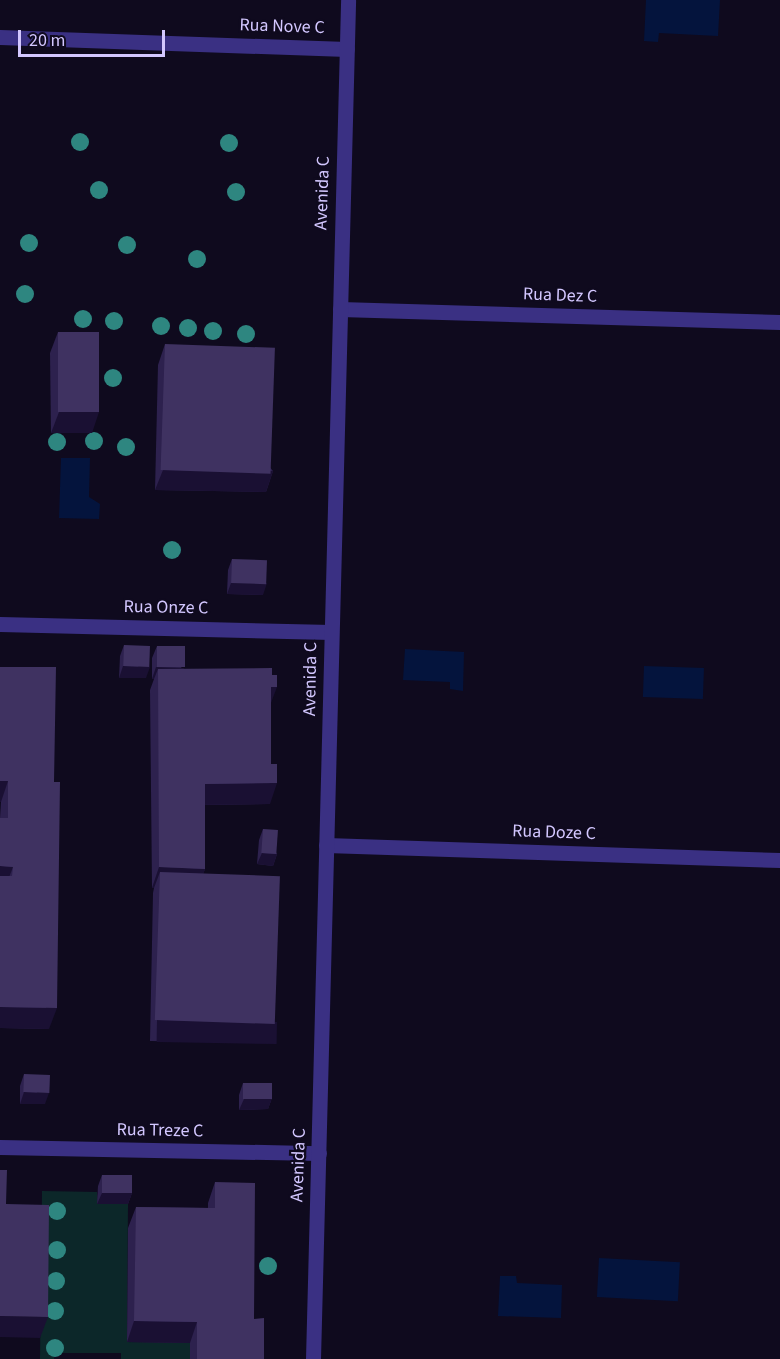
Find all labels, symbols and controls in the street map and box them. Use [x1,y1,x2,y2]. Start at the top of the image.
street label: Rua Nove C [239,15,325,39]
scale bar [21,18,168,56]
text: 20 m [29,28,65,53]
street label: Avenida C [311,156,335,230]
street label: Rua Dez C [523,284,597,308]
street label: Rua Onze C [123,596,209,620]
street label: Avenida C [300,642,322,716]
street label: Rua Doze C [512,821,596,845]
street label: Rua Treze C [116,1119,204,1143]
street label: Avenida C [287,1128,311,1202]

